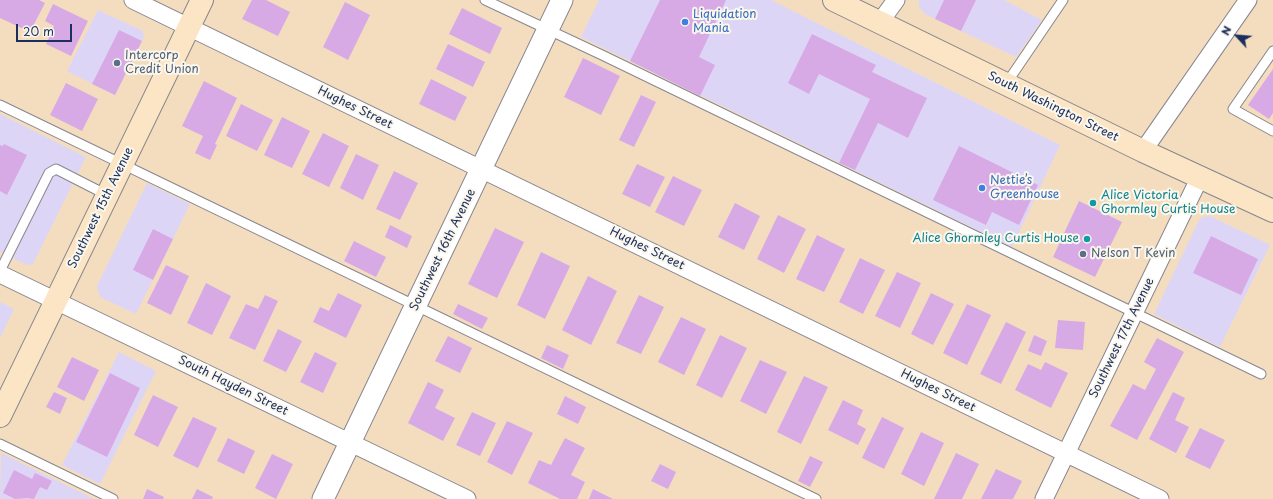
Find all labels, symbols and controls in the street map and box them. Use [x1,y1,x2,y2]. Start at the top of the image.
place label: Liquidation Mania [693,8,756,36]
scale bar [18,16,74,42]
north arrow [1217,16,1257,56]
marker: Liquidation Mania [680,17,690,27]
text: 20 m [23,22,54,40]
text: N [1216,23,1235,38]
place label: Intercorp Credit Union [125,49,199,77]
marker: Intercorp Credit Union [112,58,122,68]
street label: South Washington Street [985,69,1121,145]
street label: Hughes Street [315,84,395,132]
street label: Southwest 15th Avenue [65,145,137,271]
place label: Nettie’s Greenhouse [990,174,1059,202]
marker: Nettie’s Greenhouse [977,183,987,193]
street label: Southwest 16th Avenue [407,187,479,313]
place label: Alice Victoria Ghormley Curtis House [1101,189,1235,217]
marker: Alice Victoria Ghormley Curtis House [1088,198,1098,208]
street label: Hughes Street [607,225,687,273]
place label: Alice Ghormley Curtis House [912,232,1079,246]
marker: Alice Ghormley Curtis House [1082,234,1092,244]
place label: Nelson T Kevin [1091,247,1176,261]
marker: Nelson T Kevin [1078,249,1088,259]
street label: Southwest 17th Avenue [1087,275,1157,401]
street label: South Hayden Street [176,353,290,419]
street label: Hughes Street [898,367,978,415]

